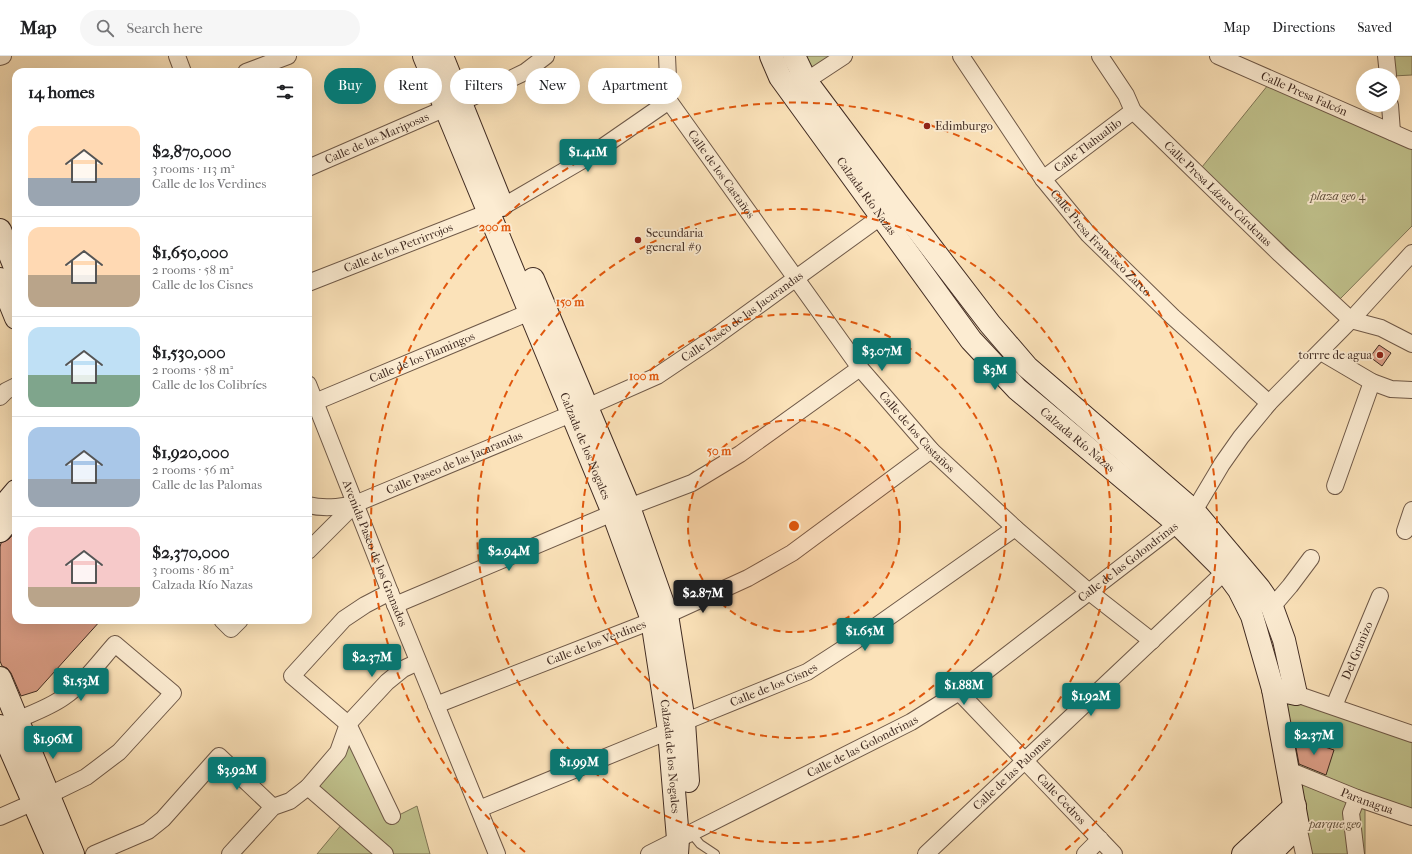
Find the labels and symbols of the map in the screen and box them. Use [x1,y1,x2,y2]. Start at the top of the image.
street label: Calle Presa Falcón [1259,69,1350,119]
street label: Calle de las Mariposas [323,109,431,167]
street label: Calle Tlahualilo [1051,115,1124,175]
place label: Edimburgo [935,119,993,133]
marker: Edimburgo [922,121,932,131]
street label: Calle de los Castaños [685,127,758,222]
street label: Calle Presa Lázaro Cárdenas [1161,138,1275,250]
pin: $1.41M [555,139,621,173]
street label: Calzada Río Nazas [833,154,900,238]
street label: Calle Presa Francisco Zarco [1048,187,1154,299]
park label: plaza geo 4 [1308,189,1367,203]
street label: Calle de los Petrirrojos [342,220,455,275]
text: 200 m [479,220,512,234]
place label: Secundaria general #9 [646,226,704,254]
marker: Secundaria general #9 [633,235,643,245]
street label: Calle Paseo de las Jacarandas [678,268,806,365]
text: 150 m [556,295,585,309]
street label: Calle de los Flamingos [367,329,477,385]
pin: $3.07M [849,338,915,372]
place label: torrre de agua [1298,348,1372,362]
marker: torrre de agua [1375,350,1385,360]
pin: $3M [976,357,1014,391]
text: 100 m [629,369,660,383]
street label: Calle de los Castaños [876,388,958,476]
street label: Calzada de los Nogales [557,390,614,502]
street label: Calzada Río Nazas [1037,404,1118,475]
street label: Calle Paseo de las Jacarandas [384,428,525,497]
text: 50 m [707,444,732,458]
street label: Avenida Paseo de los Granados [339,477,411,629]
centre of rings [787,519,801,533]
street label: Calle de las Golondrinas [1075,519,1181,605]
pin: $2.94M [476,538,542,572]
pin: $2.87M [670,580,736,614]
street label: Calle de los Verdines [545,617,649,668]
pin: $1.65M [832,618,898,652]
street label: Del Granizo [1339,619,1376,682]
pin: $2.37M [339,644,405,678]
street label: Calle de los Cisnes [728,660,820,710]
pin: $1.53M [48,668,114,702]
pin: $1.88M [931,672,997,706]
pin: $1.92M [1058,683,1124,717]
street label: Calzada de los Nogales [657,698,683,814]
street label: Calle de las Golondrinas [805,712,921,780]
pin: $2.37M [1281,722,1347,756]
pin: $1.96M [20,726,86,760]
street label: Calle de las Palomas [970,733,1054,813]
pin: $1.99M [546,749,612,783]
pin: $3.92M [204,757,270,791]
street label: Calle Cedros [1034,771,1089,828]
street label: Paranagua [1339,785,1396,817]
park label: parque geo [1307,817,1361,831]

